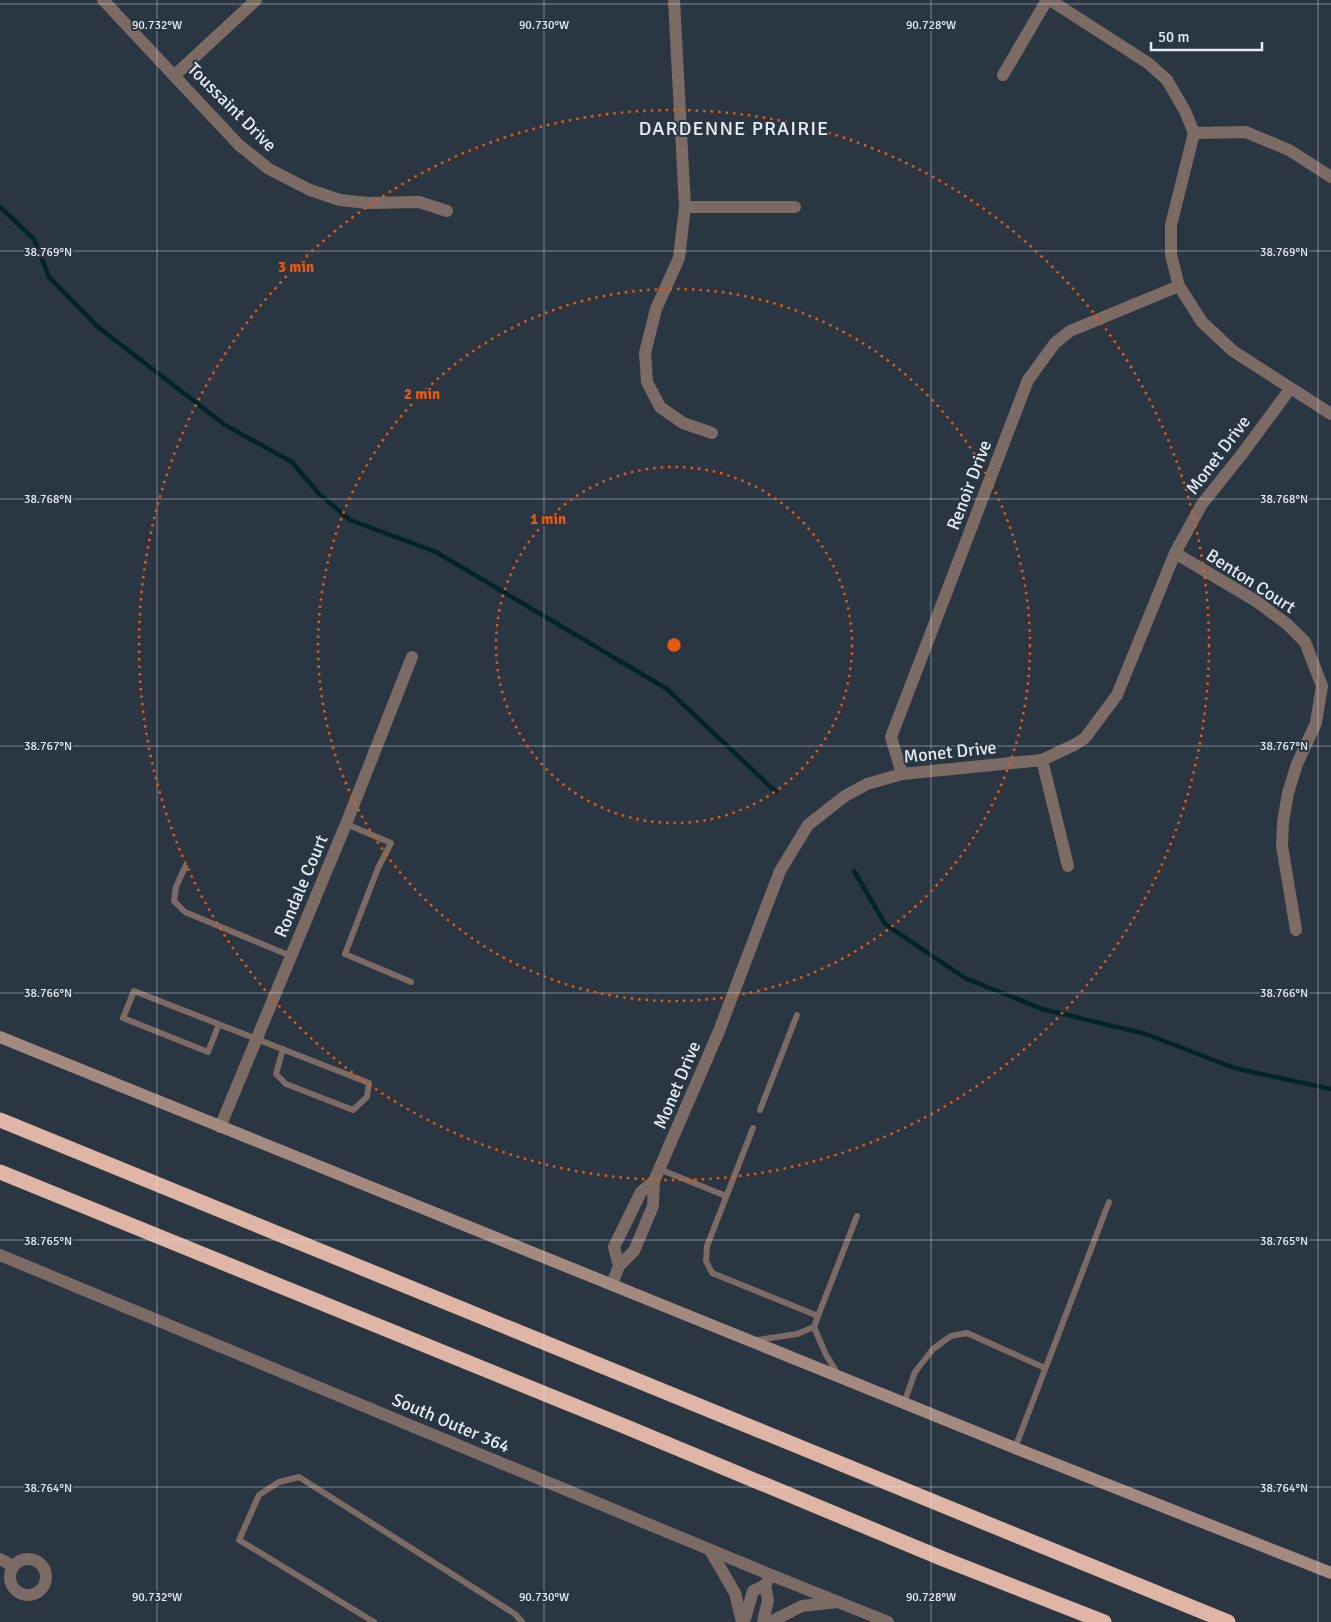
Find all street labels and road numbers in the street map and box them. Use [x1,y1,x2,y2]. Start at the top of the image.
street label: Toussaint Drive [183,58,281,156]
street label: Monet Drive [1181,411,1255,499]
street label: Renoir Drive [942,437,996,533]
street label: Benton Court [1202,544,1300,618]
street label: Monet Drive [902,736,998,768]
street label: Rondale Court [269,831,333,941]
street label: Monet Drive [649,1038,705,1132]
street label: South Outer 364 [389,1388,513,1458]

